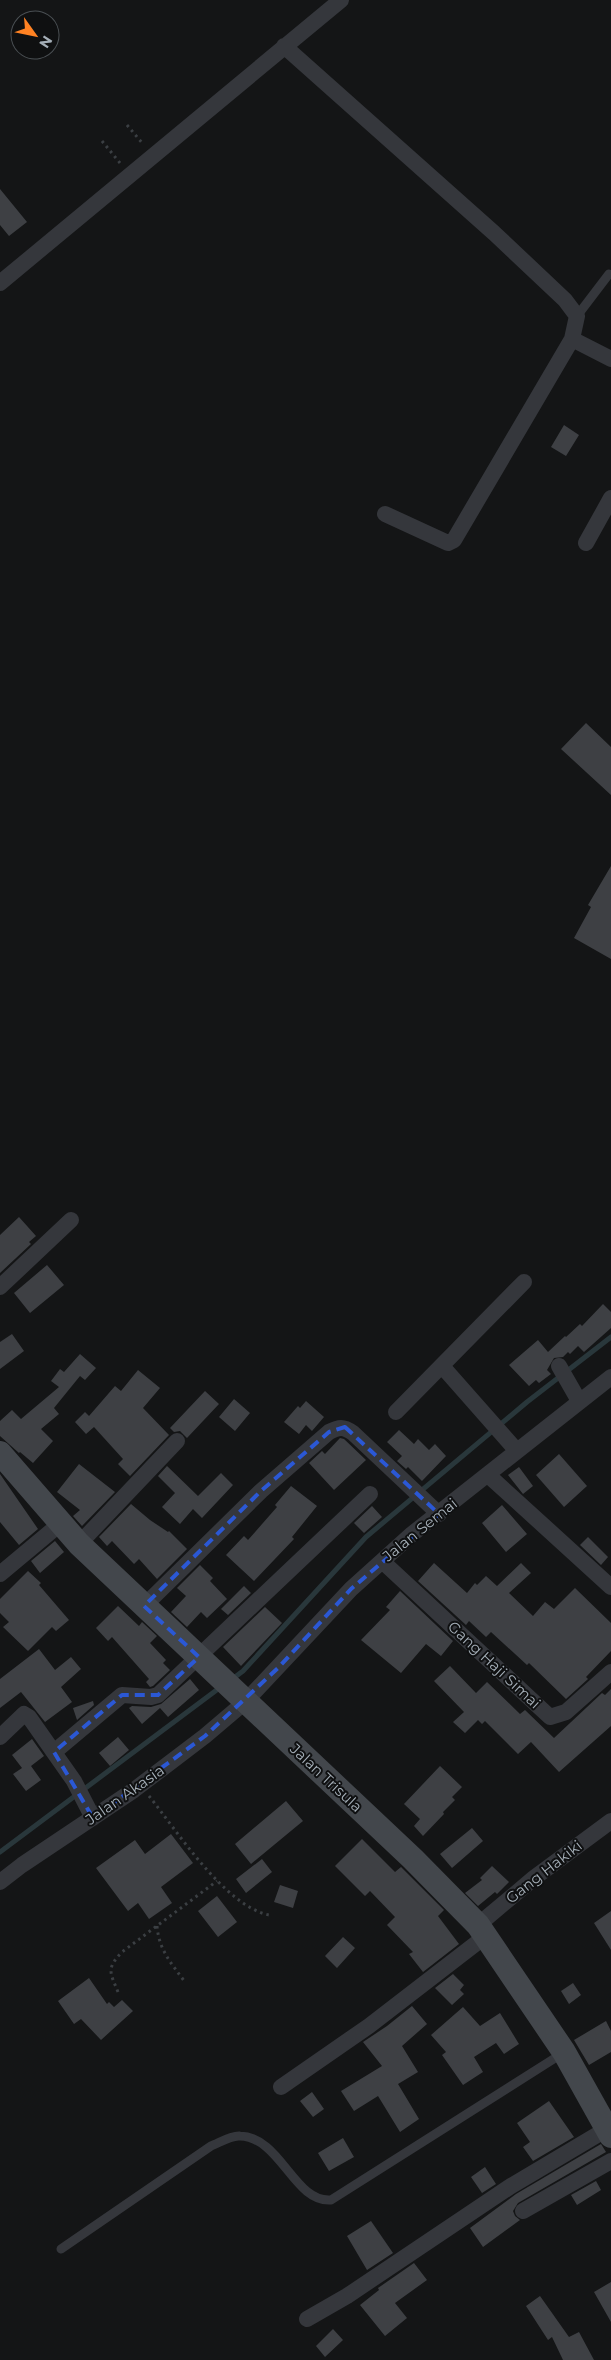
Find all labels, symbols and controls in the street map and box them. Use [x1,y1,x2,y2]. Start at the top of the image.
north arrow [10,10,60,60]
text: N [35,32,57,52]
street label: Jalan Semai [378,1494,461,1566]
street label: Gang Haji Simai [444,1617,545,1712]
street label: Jalan Trisula [286,1739,366,1816]
street label: Jalan Akasia [81,1760,168,1829]
street label: Gang Hakiki [502,1836,586,1907]

